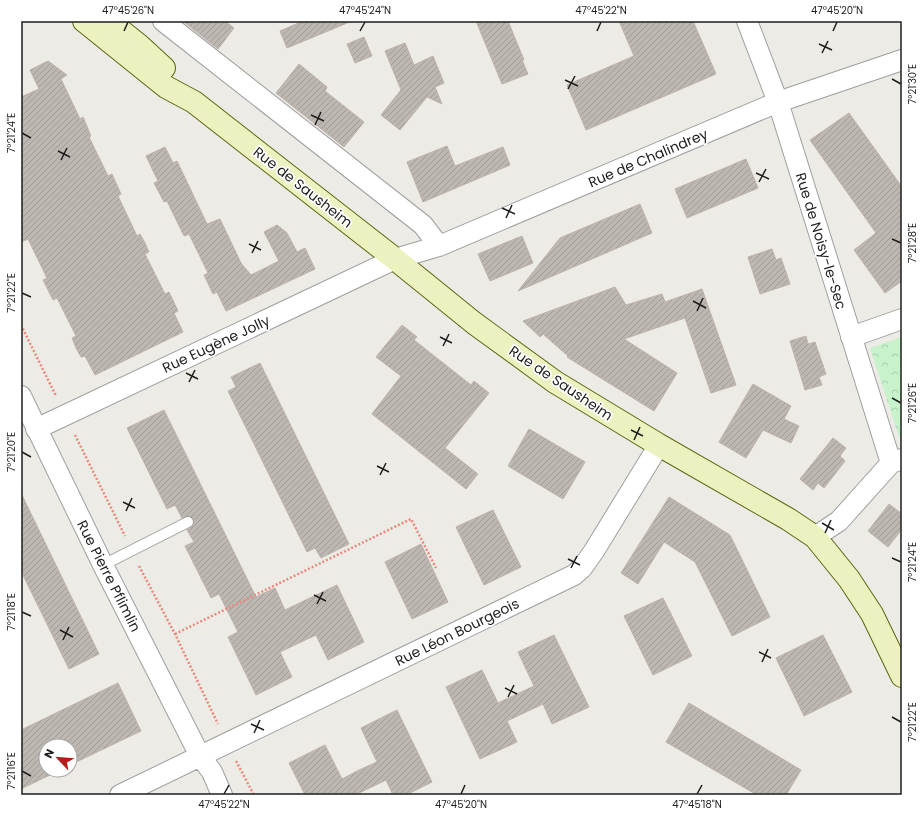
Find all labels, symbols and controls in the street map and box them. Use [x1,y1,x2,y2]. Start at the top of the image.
text: 47°45'26"N [102,3,154,18]
text: 47°45'24"N [339,3,391,18]
text: 47°45'22"N [575,3,627,18]
text: 47°45'20"N [811,3,863,18]
text: 7°21'30"E [905,64,920,104]
text: 7°21'24"E [4,113,19,153]
street label: Rue de Chalindrey [585,124,711,192]
street label: Rue de Sausheim [249,142,357,232]
street label: Rue de Noisy-le-Sec [791,170,851,312]
text: 7°21'28"E [905,223,920,263]
text: 7°21'22"E [4,273,19,313]
street label: Rue Eugène Jolly [159,310,273,378]
street label: Rue de Sausheim [505,341,617,425]
text: 7°21'26"E [905,383,920,423]
text: 7°21'20"E [4,432,19,472]
street label: Rue Pierre Pflimlin [72,517,146,635]
text: 7°21'24"E [905,542,920,582]
text: 7°21'18"E [4,593,19,631]
street label: Rue Léon Bourgeois [392,593,522,671]
text: 7°21'22"E [905,702,920,742]
north arrow [38,738,78,778]
text: N [40,746,58,761]
text: 7°21'16"E [4,752,19,790]
text: 47°45'22"N [198,797,250,812]
text: 47°45'20"N [435,797,487,812]
text: 47°45'18"N [672,797,722,812]

